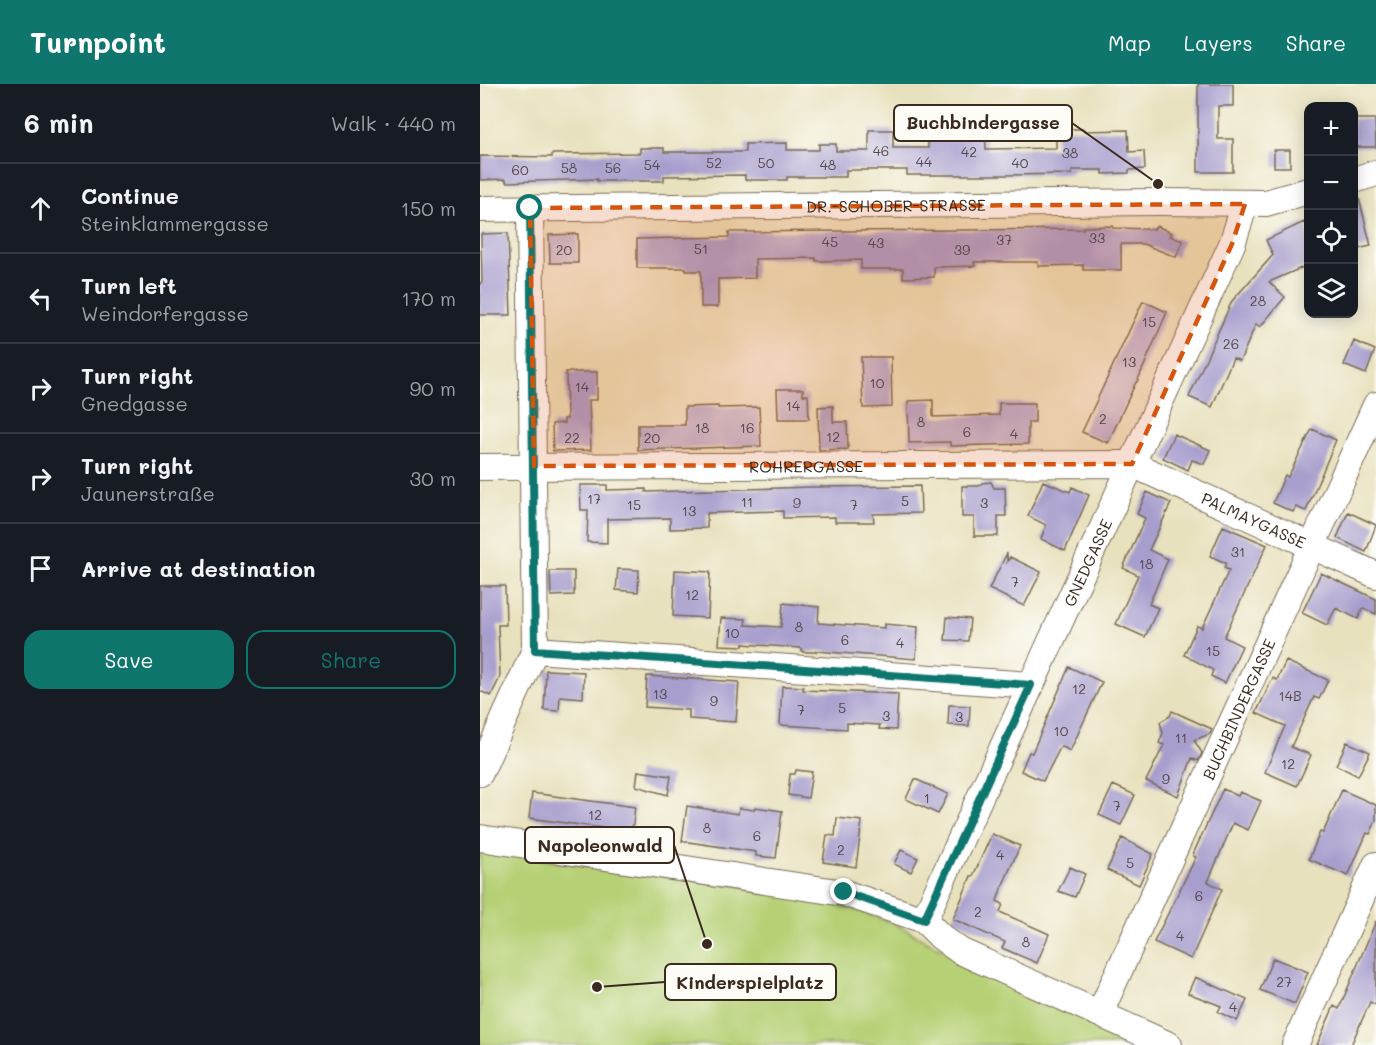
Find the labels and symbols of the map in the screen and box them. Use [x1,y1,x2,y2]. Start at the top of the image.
callout: Buchbindergasse [894,105,1072,141]
text: Buchbindergasse [906,110,1060,134]
house number: 46 [873,141,889,160]
house number: 42 [961,142,977,161]
house number: 38 [1062,143,1078,162]
house number: 44 [916,152,933,171]
house number: 52 [706,153,722,172]
house number: 50 [758,153,775,172]
house number: 40 [1012,153,1029,172]
house number: 54 [644,155,661,174]
house number: 48 [820,155,836,174]
house number: 58 [561,158,577,177]
house number: 56 [605,158,621,177]
house number: 60 [511,160,529,179]
street label: DR.-SCHOBER-STRASSE [806,193,986,216]
route start [516,194,542,220]
house number: 33 [1089,228,1105,247]
house number: 37 [996,230,1012,249]
house number: 45 [822,232,838,251]
house number: 43 [868,233,884,252]
house number: 51 [694,239,708,258]
house number: 20 [556,240,573,259]
house number: 39 [954,240,970,259]
house number: 28 [1250,291,1266,310]
house number: 15 [1142,312,1156,331]
house number: 26 [1223,334,1239,353]
house number: 13 [1122,352,1136,371]
house number: 10 [870,373,885,392]
house number: 14 [575,377,590,396]
house number: 14 [786,396,801,415]
house number: 2 [1099,409,1107,428]
house number: 8 [917,412,925,431]
house number: 18 [695,418,709,437]
house number: 16 [740,418,754,437]
house number: 6 [963,422,971,441]
house number: 4 [1010,424,1019,443]
house number: 12 [826,427,840,446]
house number: 22 [564,428,580,447]
house number: 20 [644,428,661,447]
street label: ROHRERGASSE [749,455,863,476]
street label: PALMAYGASSE [1198,487,1310,552]
house number: 17 [587,489,601,508]
house number: 5 [901,491,909,510]
house number: 11 [741,492,753,511]
house number: 9 [793,493,801,512]
house number: 3 [980,493,988,512]
house number: 15 [627,495,641,514]
house number: 7 [850,495,858,514]
house number: 13 [682,501,696,520]
street label: GNEDGASSE [1058,515,1116,609]
house number: 31 [1231,542,1245,561]
house number: 18 [1139,554,1153,573]
house number: 7 [1011,572,1019,591]
house number: 12 [685,585,699,604]
house number: 8 [795,617,803,636]
house number: 10 [725,623,740,642]
house number: 6 [841,630,849,649]
house number: 4 [896,633,905,652]
street label: BUCHBINDERGASSE [1197,635,1279,783]
house number: 15 [1206,641,1220,660]
house number: 12 [1072,679,1086,698]
house number: 13 [653,684,667,703]
house number: 14B [1278,686,1302,705]
house number: 9 [710,691,718,710]
house number: 5 [838,698,846,717]
house number: 7 [797,700,805,719]
house number: 3 [882,706,890,725]
house number: 3 [955,707,963,726]
house number: 10 [1054,721,1069,740]
house number: 11 [1175,728,1187,747]
house number: 12 [1281,754,1295,773]
house number: 9 [1162,769,1170,788]
house number: 1 [924,788,930,807]
house number: 7 [1113,796,1121,815]
house number: 12 [588,805,602,824]
house number: 8 [703,818,711,837]
house number: 6 [753,826,761,845]
callout: Napoleonwald [525,827,674,863]
text: Napoleonwald [538,833,663,857]
house number: 2 [837,840,845,859]
house number: 4 [996,845,1005,864]
house number: 5 [1126,853,1134,872]
route end [830,878,856,904]
house number: 6 [1195,886,1203,905]
house number: 2 [974,902,982,921]
house number: 4 [1176,926,1185,945]
house number: 8 [1022,932,1030,951]
callout: Kinderspielplatz [665,964,836,1000]
text: Kinderspielplatz [676,970,824,994]
house number: 27 [1276,972,1292,991]
house number: 4 [1229,997,1238,1016]

